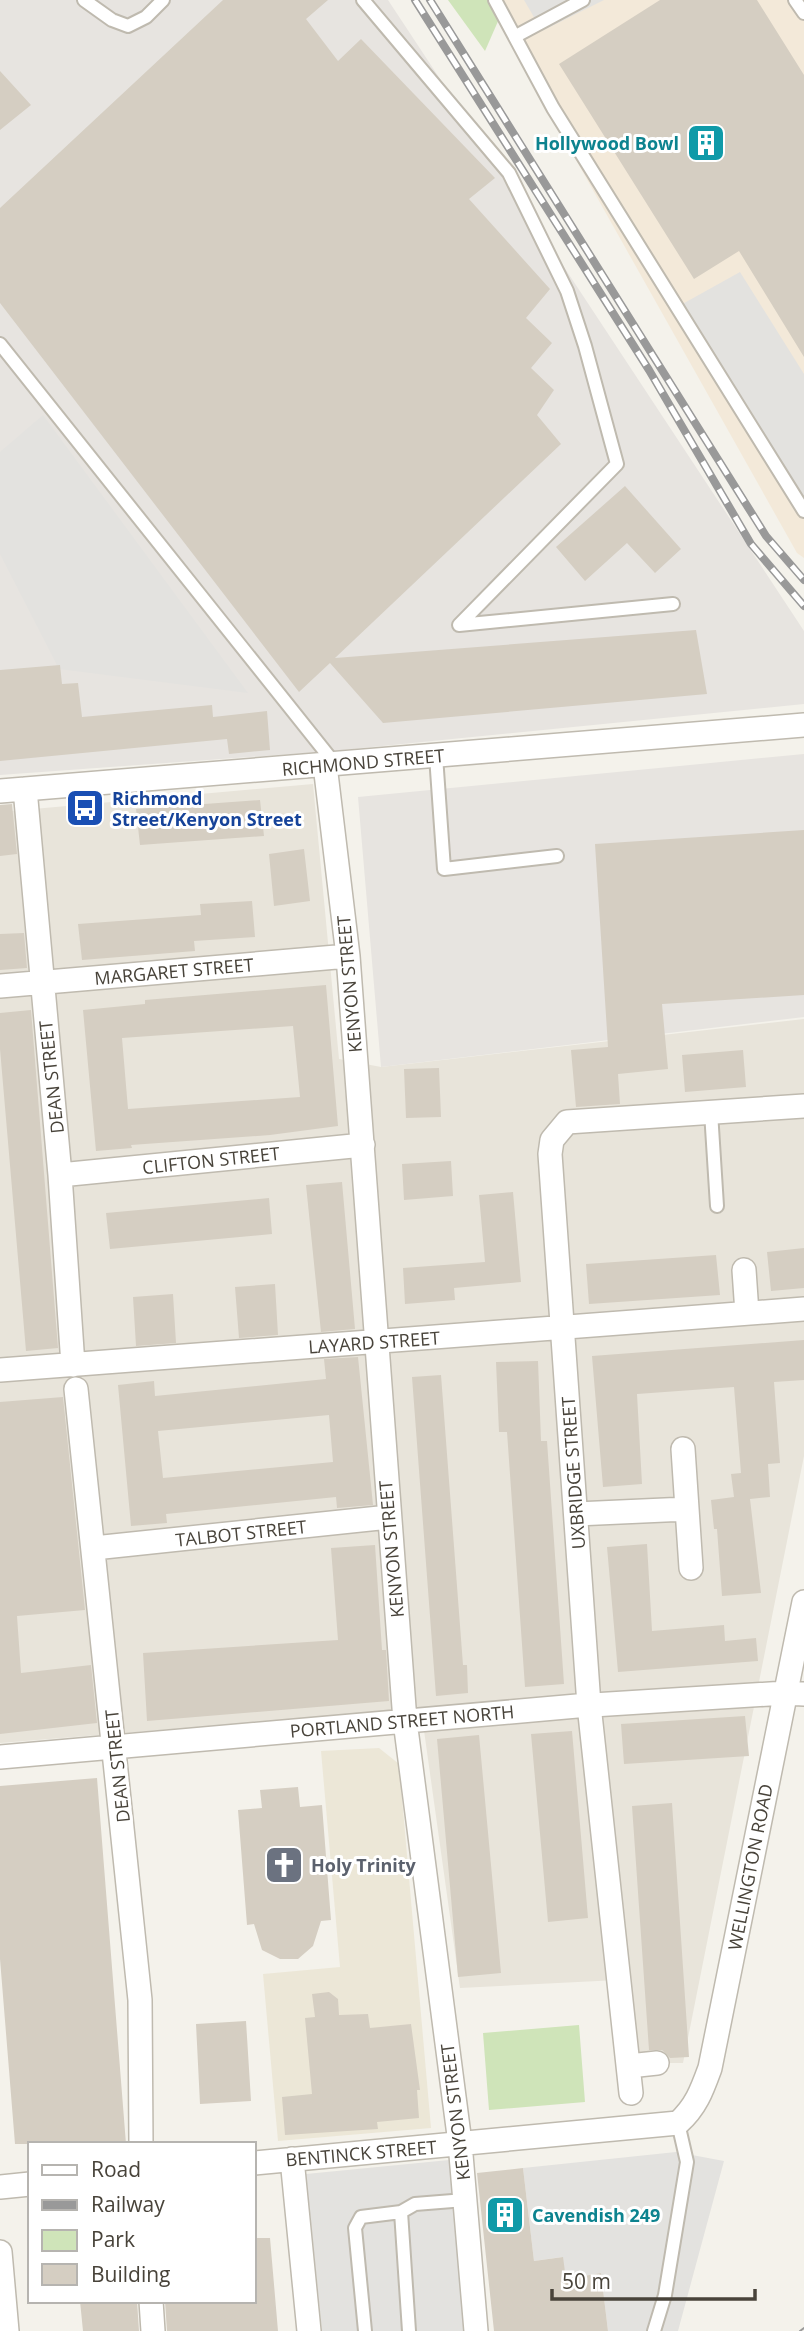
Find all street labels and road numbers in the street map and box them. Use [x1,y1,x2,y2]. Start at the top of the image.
street label: RICHMOND STREET [281,743,445,781]
street label: KENYON STREET [331,914,367,1054]
street label: MARGARET STREET [93,952,255,990]
street label: DEAN STREET [33,1019,69,1135]
street label: CLIFTON STREET [141,1141,281,1179]
street label: LAYARD STREET [307,1325,441,1359]
street label: UXBRIDGE STREET [556,1396,590,1550]
street label: KENYON STREET [373,1479,409,1619]
street label: TALBOT STREET [174,1514,308,1552]
street label: PORTLAND STREET NORTH [289,1699,515,1743]
street label: DEAN STREET [99,1708,135,1824]
street label: WELLINGTON ROAD [722,1782,778,1952]
street label: KENYON STREET [435,2042,475,2182]
street label: BENTINCK STREET [284,2134,438,2172]

